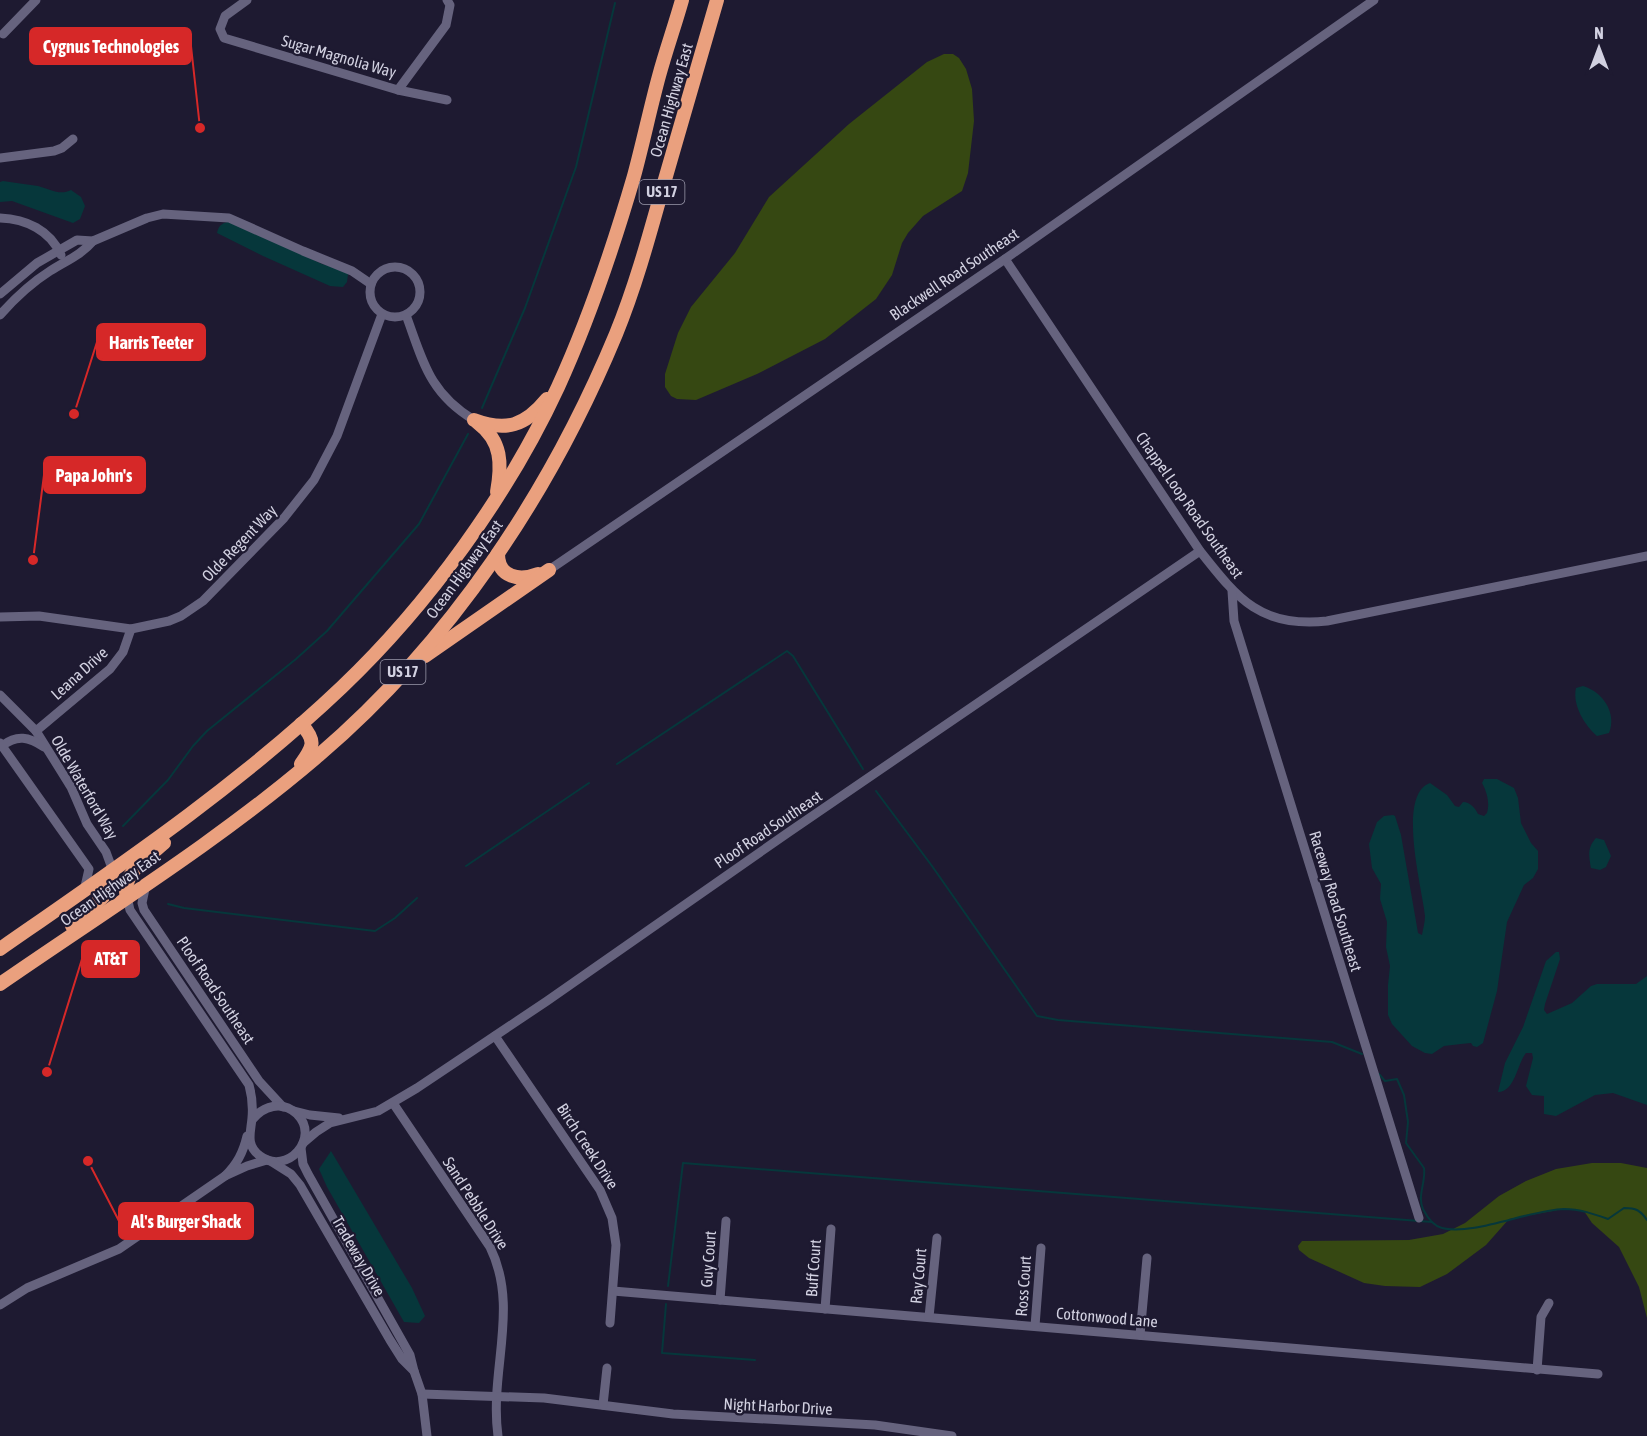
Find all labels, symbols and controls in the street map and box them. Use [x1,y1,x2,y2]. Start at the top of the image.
north arrow [1569,18,1629,78]
text: N [1594,24,1604,42]
callout: Cygnus Technologies [30,28,191,64]
street label: Sugar Magnolia Way [279,31,399,82]
text: Cygnus Technologies [43,36,180,57]
street label: Ocean Highway East [646,41,697,159]
road number: US 17 [640,180,684,204]
street label: Blackwell Road Southeast [886,224,1022,324]
callout: Harris Teeter [97,324,205,360]
text: Harris Teeter [109,332,194,353]
street label: Chappel Loop Road Southeast [1132,428,1248,582]
callout: Papa John's [44,457,145,493]
text: Papa John's [56,465,133,486]
street label: Olde Regent Way [198,501,281,586]
street label: Ocean Highway East [422,516,507,622]
street label: Leana Drive [47,643,111,703]
road number: US 17 [380,660,426,684]
street label: Olde Waterford Way [47,732,122,843]
street label: Ploof Road Southeast [711,786,825,872]
street label: Raceway Road Southeast [1305,828,1366,974]
street label: Ocean Highway East [57,847,164,930]
street label: Ploof Road Southeast [173,933,259,1047]
callout: AT&T [82,941,139,977]
text: AT&T [93,948,128,969]
street label: Birch Creek Drive [554,1100,622,1192]
street label: Sand Pebble Drive [439,1153,513,1253]
callout: Al's Burger Shack [119,1203,253,1239]
text: Al's Burger Shack [130,1211,242,1232]
street label: Tradeway Drive [328,1213,389,1300]
street label: Guy Court [697,1230,720,1288]
street label: Buff Court [802,1238,824,1297]
street label: Ray Court [907,1247,930,1305]
street label: Ross Court [1012,1255,1034,1317]
street label: Cottonwood Lane [1055,1304,1159,1330]
street label: Night Harbor Drive [723,1394,833,1419]

